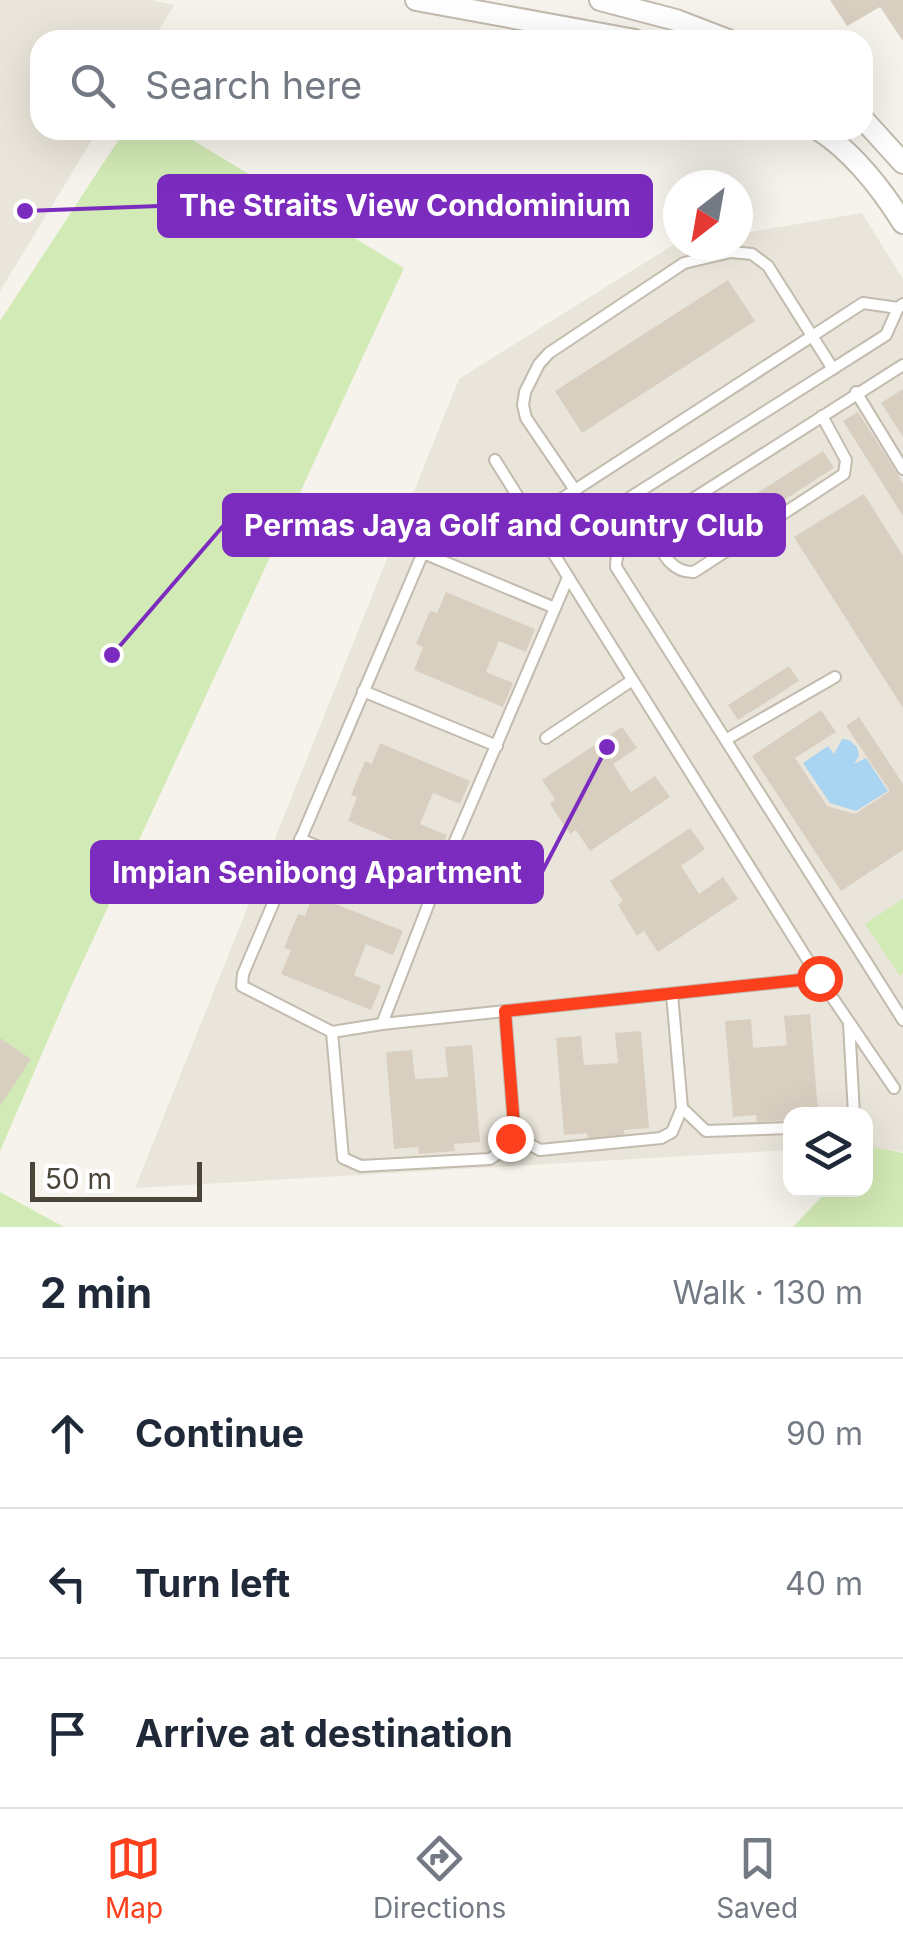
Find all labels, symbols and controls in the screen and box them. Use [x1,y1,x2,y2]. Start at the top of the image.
search box [30,30,873,140]
icon: search [65,58,120,113]
text: Search here [145,62,362,108]
north arrow [663,170,753,260]
callout: The Straits View Condominium [159,176,651,236]
text: The Straits View Condominium [179,187,631,223]
callout: Permas Jaya Golf and Country Club [224,495,784,555]
text: Permas Jaya Golf and Country Club [244,507,764,543]
callout: Impian Senibong Apartment [92,842,542,902]
text: Impian Senibong Apartment [112,854,522,890]
route start [797,956,843,1002]
map controls [783,1107,873,1197]
button: layers [783,1107,873,1197]
route end [488,1116,534,1162]
scale bar [30,1157,202,1202]
text: 50 m [45,1162,112,1196]
text: 2 min [40,1267,152,1318]
text: Walk · 130 m [673,1273,863,1312]
icon: ahead [40,1406,95,1461]
text: Continue [135,1410,304,1456]
text: 90 m [786,1414,863,1453]
icon: left [40,1556,95,1611]
text: Turn left [135,1560,290,1606]
text: 40 m [785,1564,863,1603]
icon: arrive [40,1706,95,1761]
text: Arrive at destination [135,1710,513,1756]
tab: Map [105,1831,163,1925]
tab: Directions [373,1831,506,1925]
tab: Saved [716,1831,798,1925]

